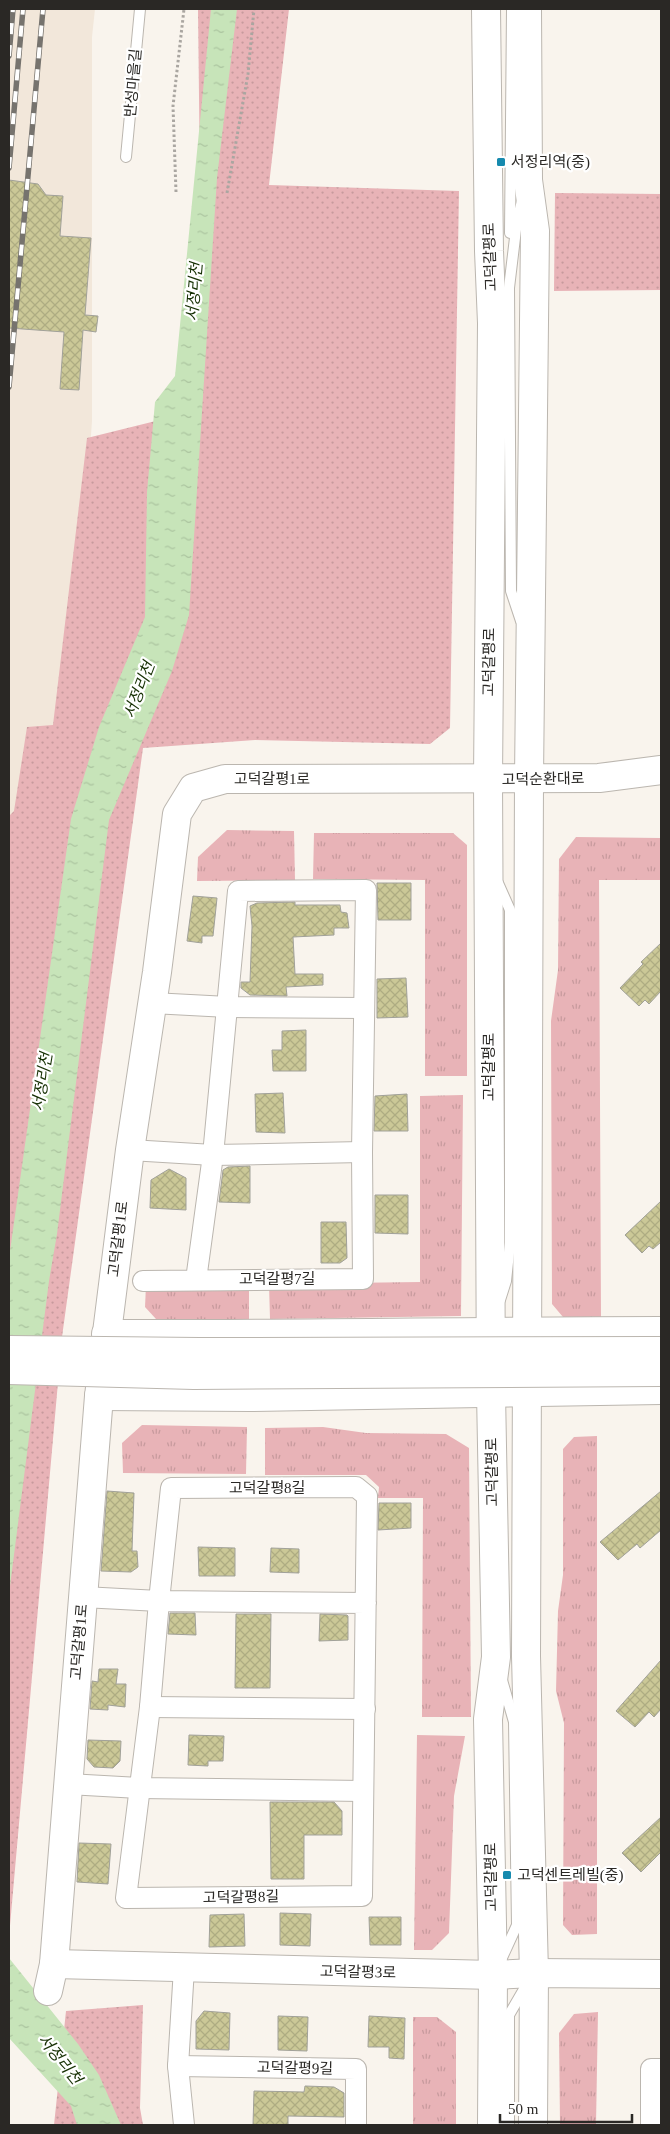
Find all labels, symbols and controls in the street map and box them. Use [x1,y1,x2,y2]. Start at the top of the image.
street label: 반성마을길 [122,48,144,118]
place label: 서정리역(중) [511,154,590,171]
marker: 서정리역(중) [495,156,507,168]
street label: 고덕갈평로 [481,222,499,292]
water label: 서정리천 [183,260,205,322]
street label: 고덕갈평로 [480,627,498,697]
water label: 서정리천 [121,657,158,721]
street label: 고덕순환대로 [501,769,585,788]
street label: 고덕갈평1로 [234,771,310,787]
street label: 고덕갈평로 [481,1032,497,1102]
water label: 서정리천 [29,1049,55,1112]
street label: 고덕갈평1로 [105,1200,131,1278]
street label: 고덕갈평7길 [239,1271,315,1287]
street label: 고덕갈평로 [483,1437,501,1507]
street label: 고덕갈평8길 [229,1480,305,1496]
street label: 고덕갈평1로 [68,1603,90,1681]
street label: 고덕갈평로 [482,1842,500,1912]
place label: 고덕센트레빌(중) [517,1867,624,1884]
marker: 고덕센트레빌(중) [501,1869,513,1881]
street label: 고덕갈평8길 [203,1888,279,1906]
street label: 고덕갈평3로 [320,1963,396,1981]
water label: 서정리천 [35,2031,87,2089]
street label: 고덕갈평9길 [257,2059,333,2077]
scale bar [500,2092,632,2124]
text: 50 m [508,2101,539,2117]

